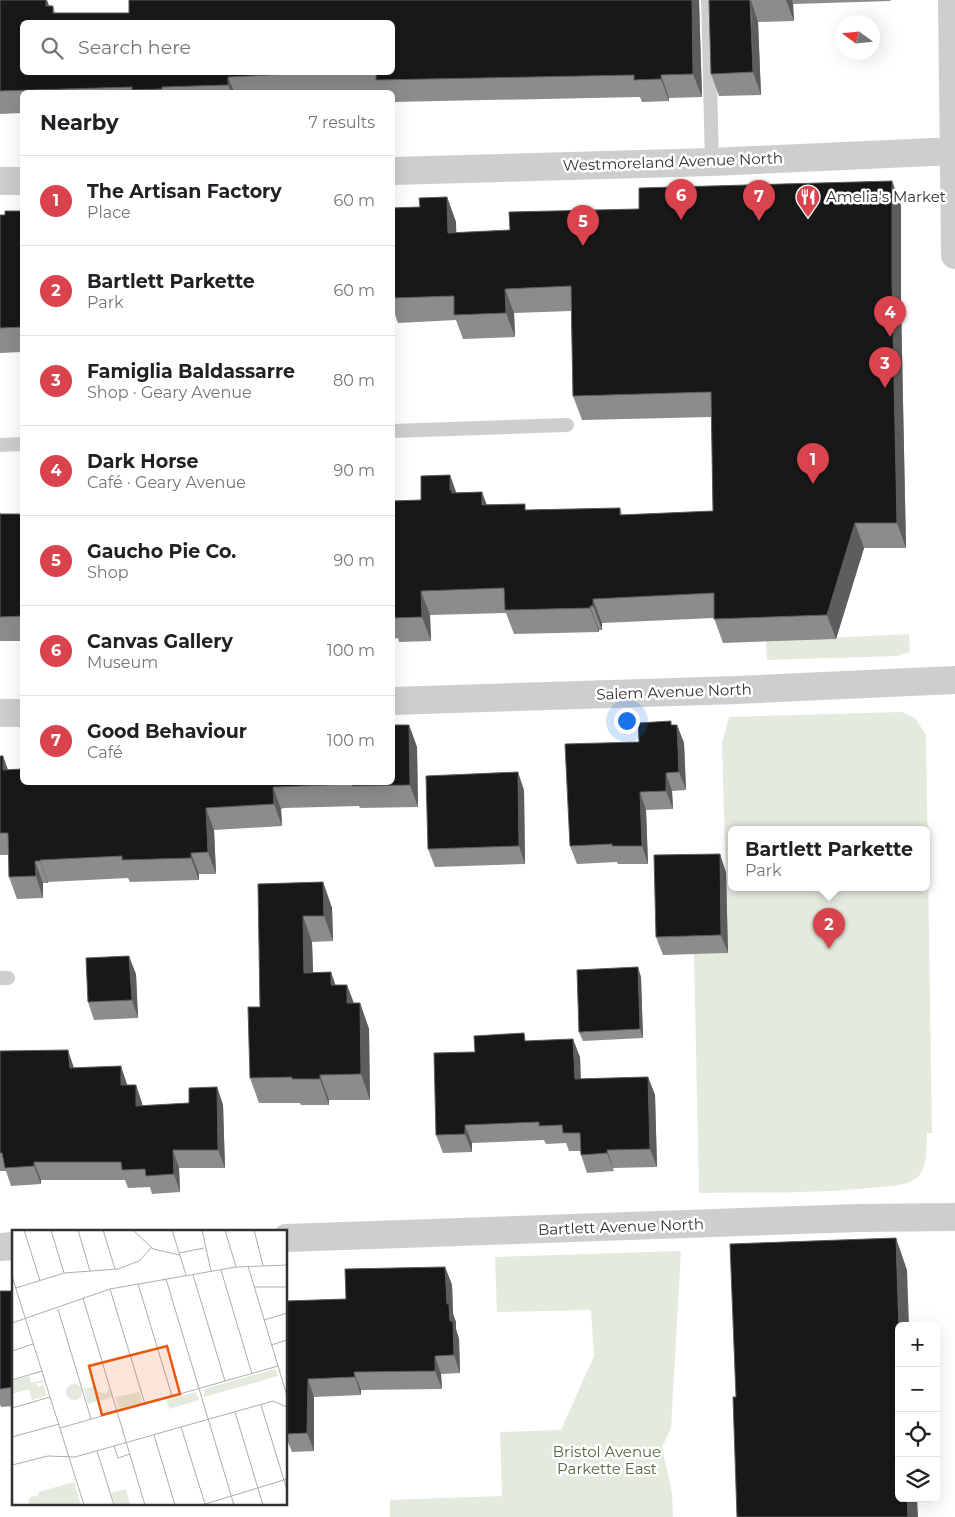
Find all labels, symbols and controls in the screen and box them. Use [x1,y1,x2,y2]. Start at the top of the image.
north arrow [835,15,880,60]
search box [20,20,395,75]
icon: search [38,34,66,62]
text: Search here [78,36,191,59]
text: Nearby [40,110,119,135]
text: 7 results [308,113,375,132]
street label: Westmoreland Avenue North [563,148,783,175]
pin: 6 [665,179,697,220]
text: The Artisan Factory [87,180,282,203]
pin: 7 [743,180,775,221]
restaurant icon: Amelia's Market [795,184,821,218]
place label: Amelia's Market [826,187,946,206]
text: 1 [53,191,59,210]
text: 60 m [333,191,375,210]
text: Place [87,203,131,222]
pin: 5 [567,205,599,246]
text: Bartlett Parkette [87,270,255,293]
text: 2 [51,281,61,300]
text: 60 m [333,281,375,300]
text: Park [87,293,124,312]
pin: 4 [874,296,906,337]
pin: 3 [869,347,901,388]
text: Famiglia Baldassarre [87,360,295,383]
text: 3 [51,371,61,390]
text: 80 m [333,371,375,390]
text: Shop · Geary Avenue [87,383,252,402]
pin: 1 [797,443,829,484]
text: Dark Horse [87,450,198,473]
text: 4 [50,461,62,480]
text: 90 m [333,461,375,480]
text: Café · Geary Avenue [87,473,246,492]
text: Gaucho Pie Co. [87,540,236,563]
text: 5 [51,551,61,570]
text: 90 m [333,551,375,570]
text: Shop [87,563,129,582]
text: Canvas Gallery [87,630,233,653]
text: 6 [51,641,61,660]
text: 100 m [327,641,375,660]
text: Museum [87,653,158,672]
street label: Salem Avenue North [596,679,752,704]
your location [614,708,640,734]
text: Good Behaviour [87,720,247,743]
text: 7 [51,731,61,750]
text: 100 m [327,731,375,750]
text: Café [87,743,123,762]
popup [728,826,930,891]
text: Bartlett Parkette [745,838,913,861]
text: Park [745,861,782,880]
pin: 2 [813,908,845,949]
street label: Bartlett Avenue North [538,1214,704,1239]
inset map [12,1230,288,1504]
map controls [895,1322,940,1502]
button: + [895,1322,940,1367]
button: − [895,1367,940,1412]
button: locate [895,1412,940,1457]
park label: Bristol Avenue Parkette East [553,1442,661,1478]
button: layers [895,1457,940,1502]

